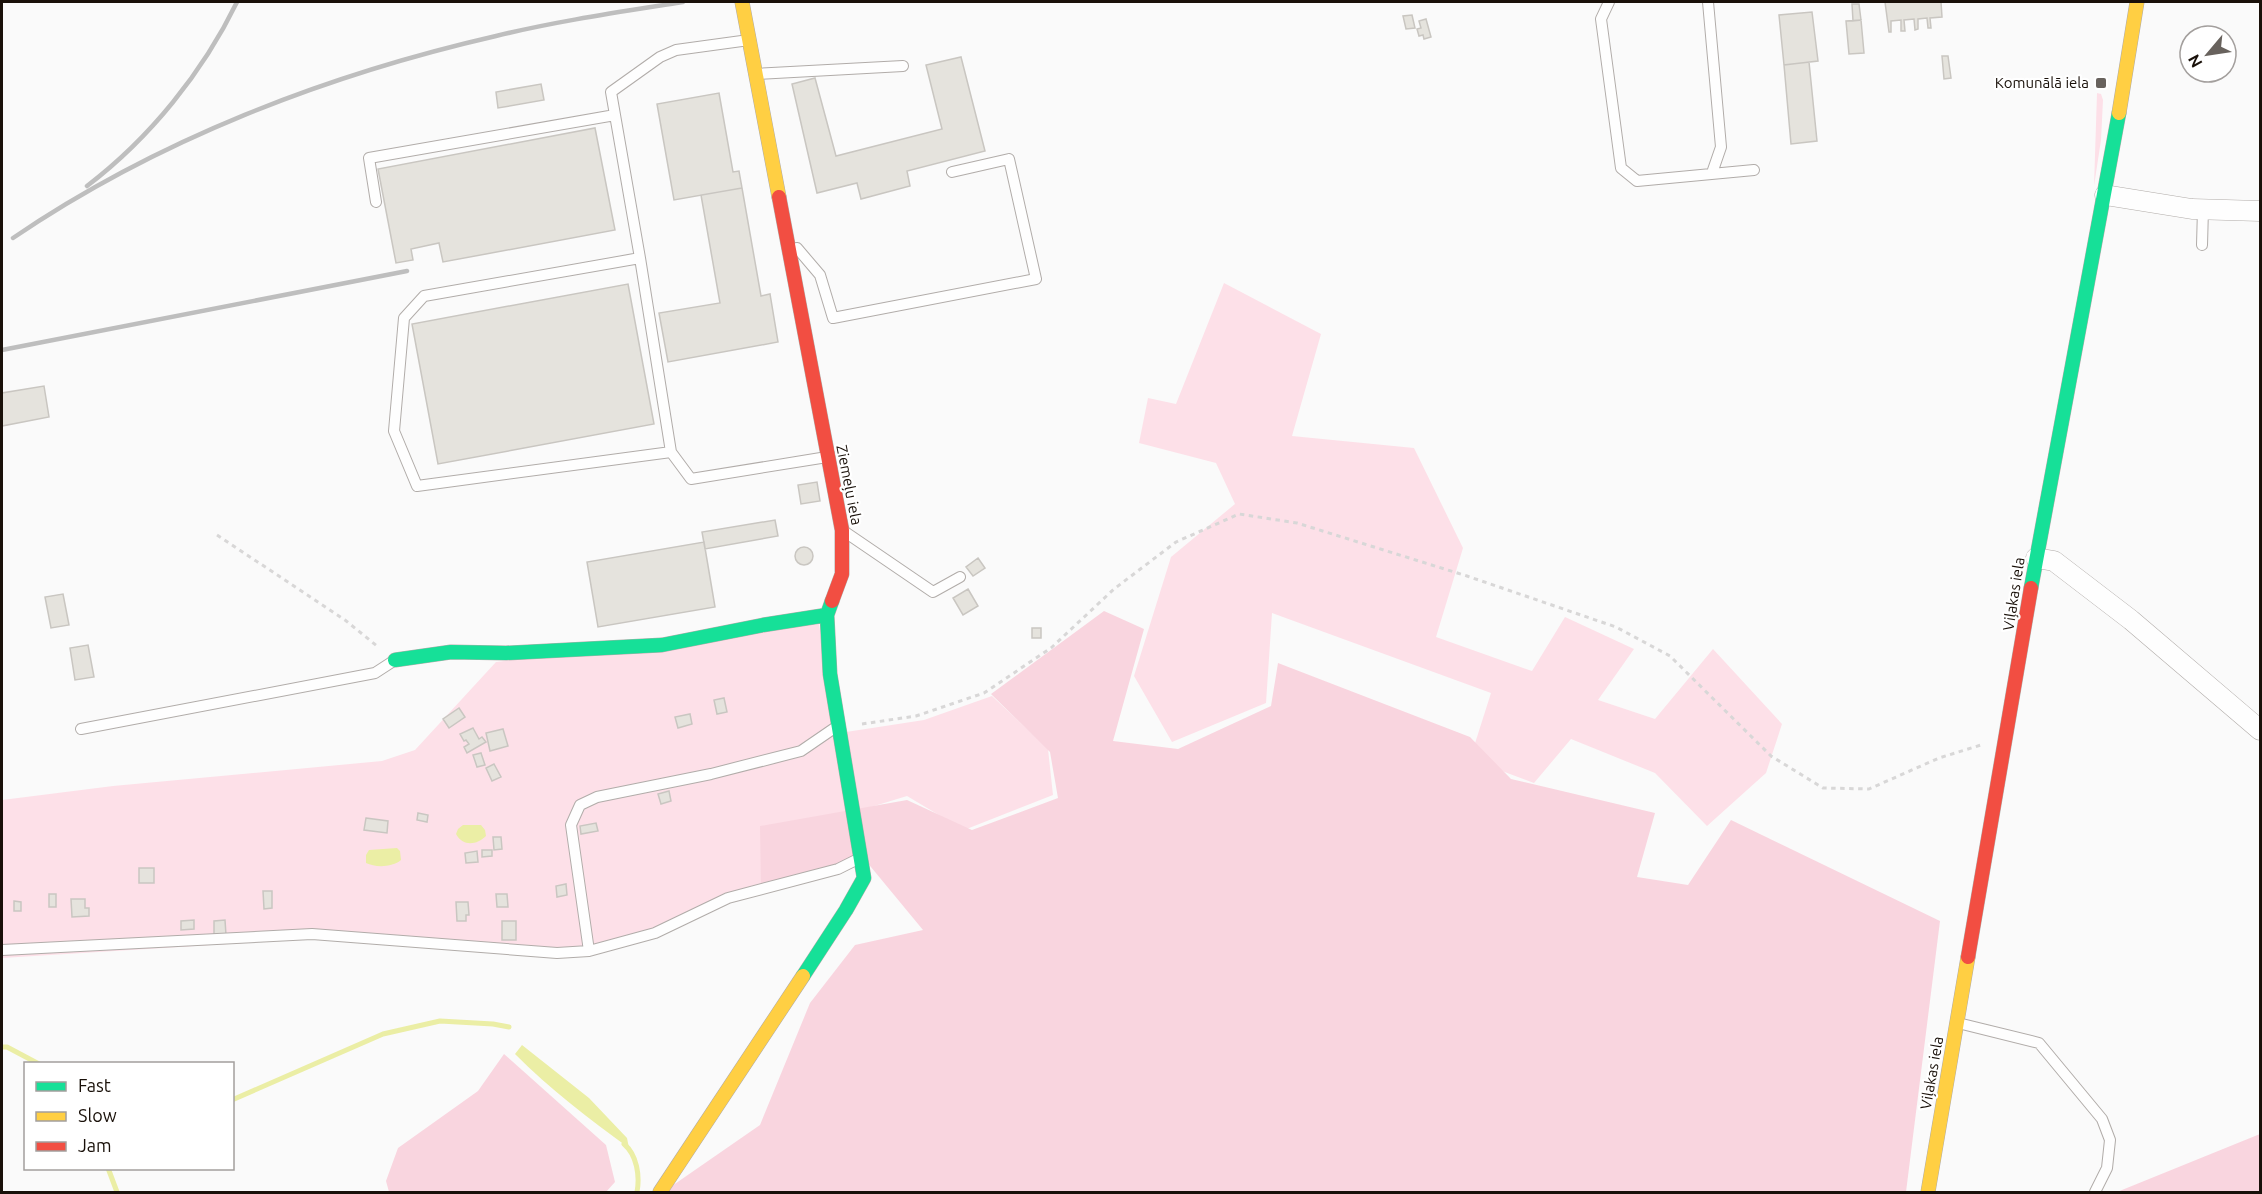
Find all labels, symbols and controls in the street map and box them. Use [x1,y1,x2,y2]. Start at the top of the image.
north arrow [2178,24,2238,84]
text: N [2184,52,2206,71]
place label: Komunālā iela [1995,74,2089,91]
marker: Komunālā iela [2094,76,2108,90]
street label: Ziemeļu iela [833,443,866,526]
street label: Viļakas iela [1999,556,2028,632]
street label: Viļakas iela [1917,1035,1946,1111]
legend [24,1062,234,1170]
text: Fast [78,1075,111,1095]
text: Slow [78,1105,117,1125]
text: Jam [78,1135,112,1155]

